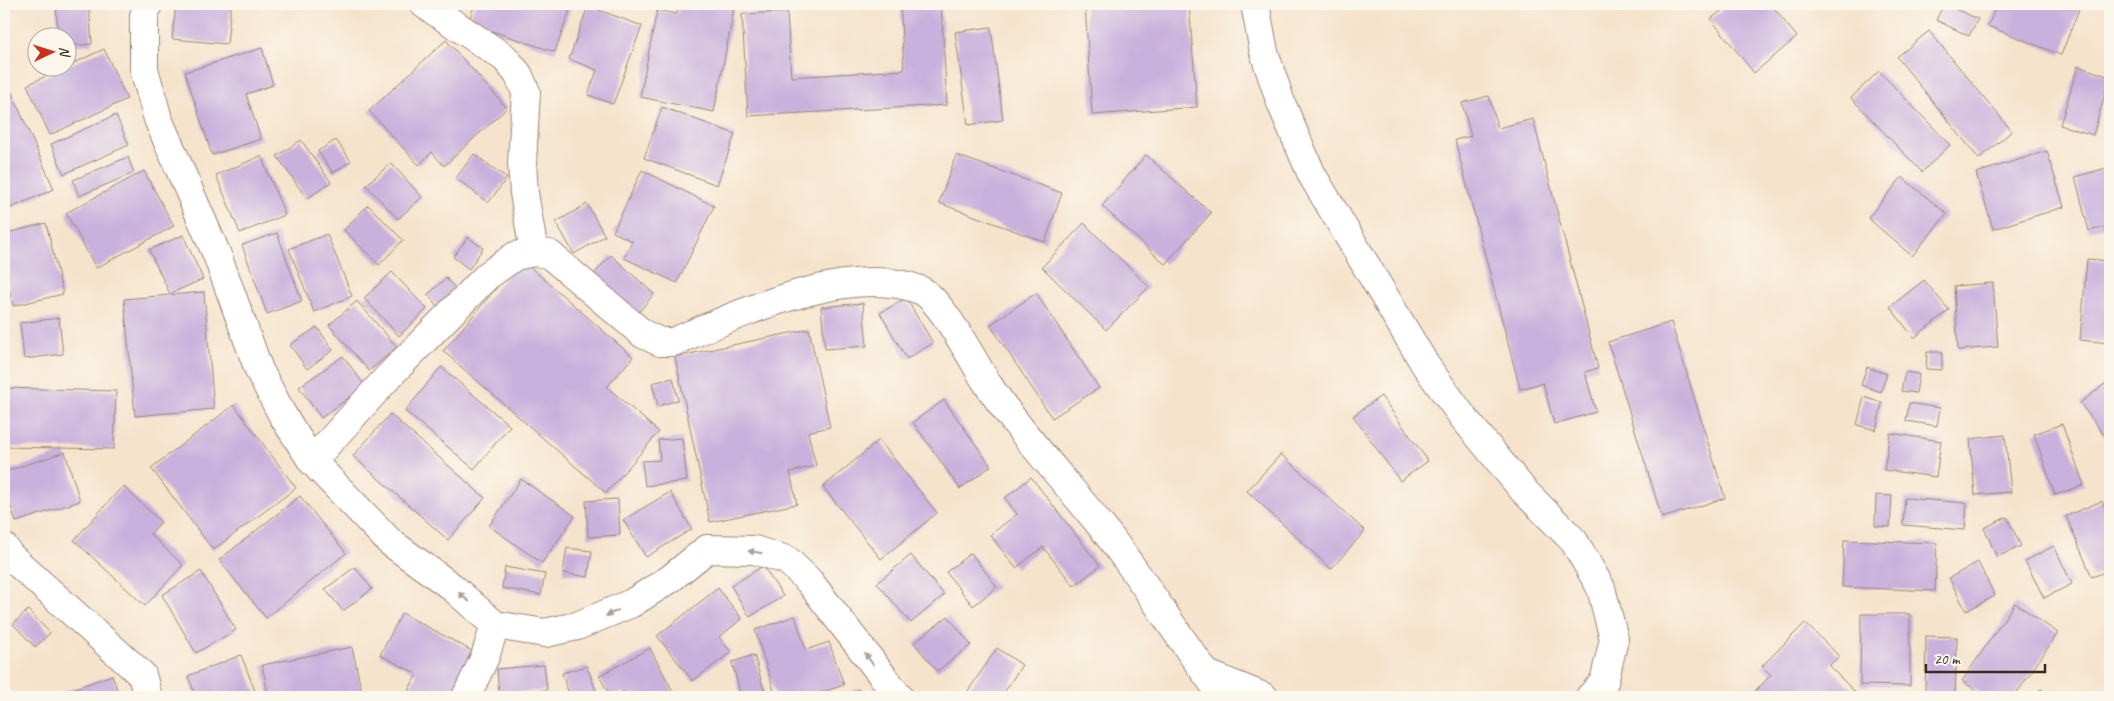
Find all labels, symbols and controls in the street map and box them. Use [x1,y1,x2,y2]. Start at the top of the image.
north arrow [28,28,78,78]
text: N [56,46,73,58]
one-way arrow [746,547,762,555]
one-way arrow [458,591,470,603]
one-way arrow [605,609,619,617]
scale bar [1926,641,2045,673]
text: 20 m [1934,650,1961,669]
one-way arrow [864,652,874,666]

